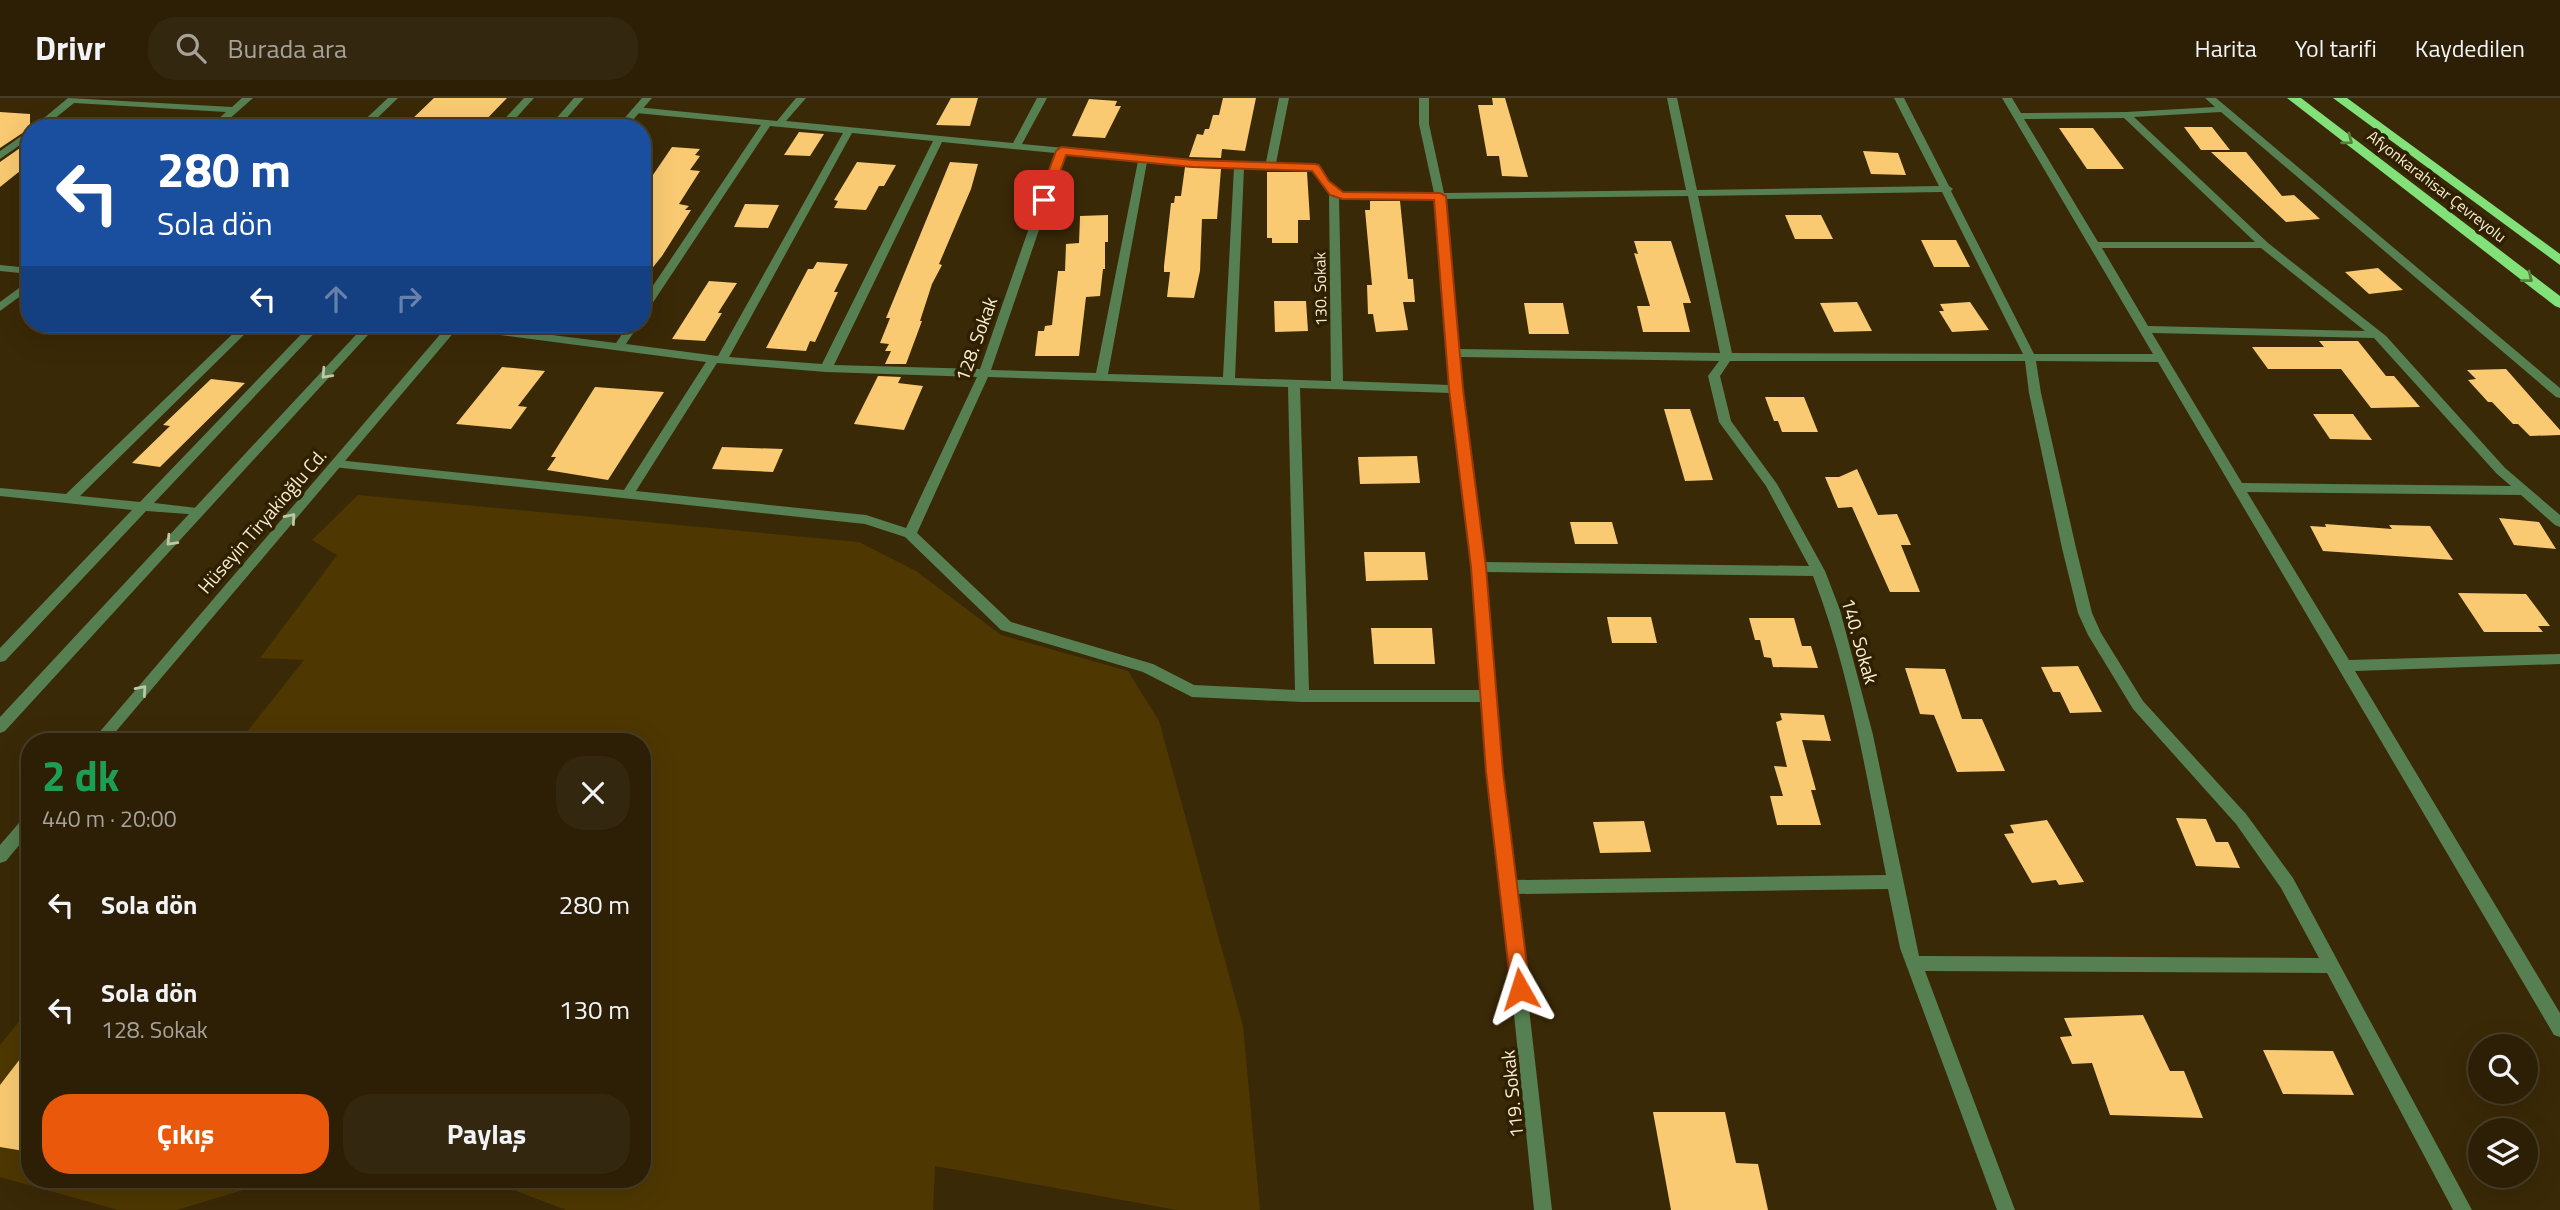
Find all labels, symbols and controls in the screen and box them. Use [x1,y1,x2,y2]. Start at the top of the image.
search box [148,17,638,80]
text: Drivr [35,23,106,73]
icon: search [172,29,210,67]
text: Burada ara [228,29,347,68]
text: Harita [2195,30,2257,66]
text: Yol tarifi [2295,30,2377,66]
text: Kaydedilen [2415,30,2525,66]
street label: Afyonkarahisar Çevreyolu [2362,124,2512,248]
text: 280 m [157,131,291,206]
one-way arrow [2340,131,2352,144]
icon: left [42,147,133,238]
pin [1014,170,1074,230]
icon: arrive [1025,181,1063,219]
text: Sola dön [157,199,273,247]
street label: 130. Sokak [1307,251,1333,326]
one-way arrow [2520,270,2533,283]
icon: left [244,280,282,318]
icon: ahead [317,280,355,318]
icon: right [390,280,428,318]
street label: 128. Sokak [947,292,1004,385]
one-way arrow [321,366,334,379]
street label: Hüseyin Tiryakioğlu Cd. [190,442,333,600]
one-way arrow [282,513,295,525]
one-way arrow [167,533,179,546]
street label: 140. Sokak [1834,594,1887,687]
one-way arrow [134,686,146,699]
text: 2 dk [42,743,119,807]
button: close [556,756,630,830]
text: 440 m · 20:00 [42,801,177,836]
text: Sola dön [101,885,198,924]
text: 280 m [559,885,630,924]
icon: left [42,886,80,924]
position arrow [1483,952,1557,1026]
text: Sola dön [101,973,198,1012]
text: 130 m [559,990,630,1029]
icon: left [42,991,80,1029]
text: 128. Sokak [101,1012,208,1047]
map controls [2468,1034,2538,1188]
button: search [2468,1034,2538,1104]
street label: 119. Sokak [1492,1049,1531,1139]
button: Çıkış [42,1094,329,1174]
button: Paylaş [343,1094,630,1174]
button: layers [2468,1118,2538,1188]

